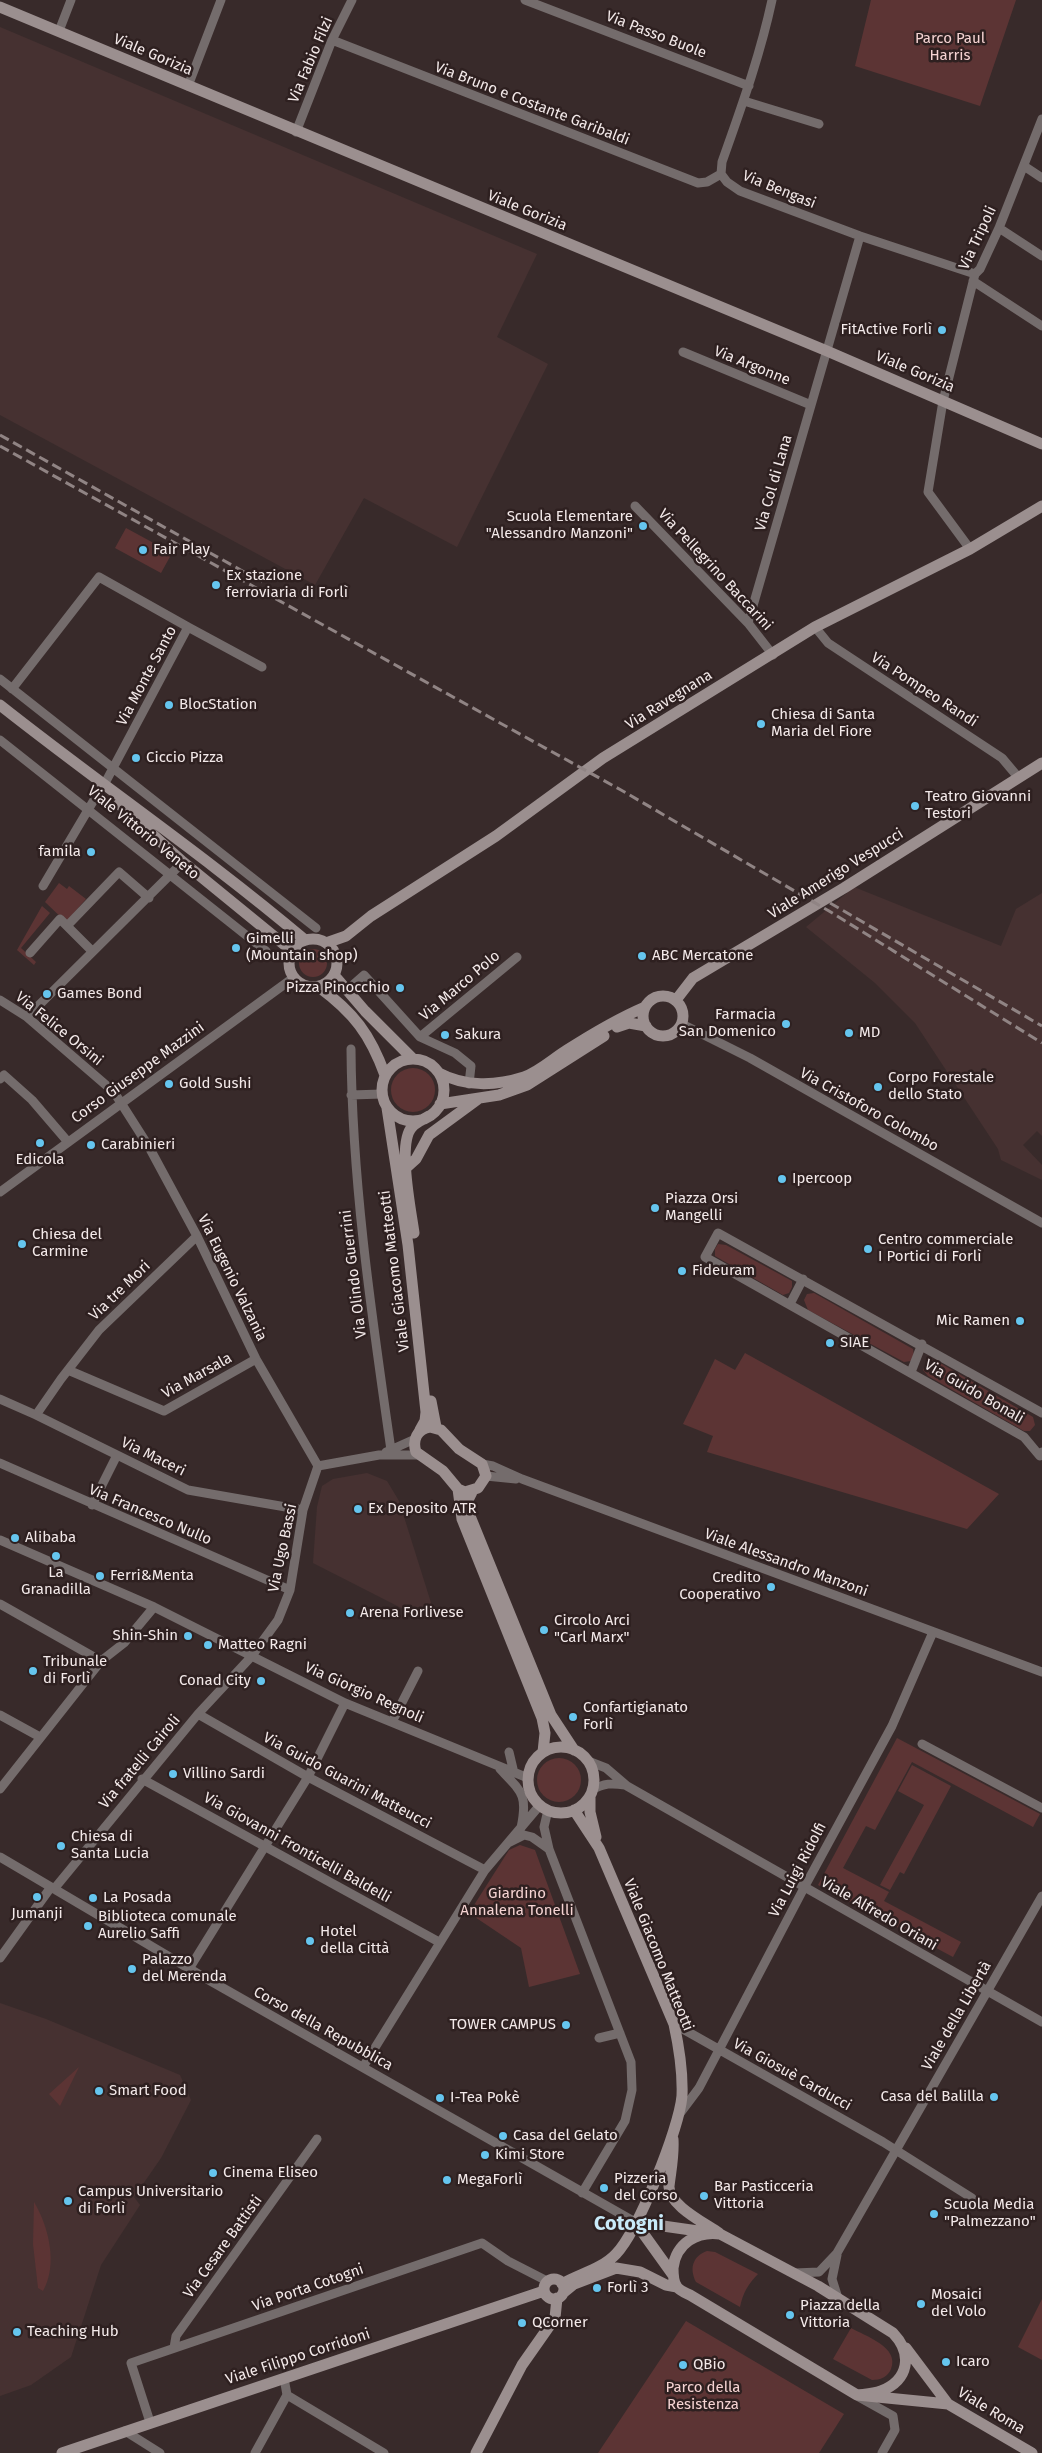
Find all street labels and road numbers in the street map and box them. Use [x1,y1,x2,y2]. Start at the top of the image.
street label: Via Passo Buole [603,8,709,62]
street label: Via Fabio Filzi [285,14,337,106]
street label: Viale Gorizia [111,30,195,80]
street label: Via Bruno e Costante Garibaldi [432,58,632,150]
street label: Via Bengasi [740,167,818,213]
street label: Viale Gorizia [485,187,569,235]
street label: Via Tripoli [955,203,1001,273]
street label: Via Argonne [711,342,793,390]
street label: Viale Gorizia [873,347,957,397]
street label: Via Col di Lana [752,433,796,533]
street label: Via Pellegrino Baccarini [654,505,776,635]
street label: Via Monte Santo [113,623,181,729]
street label: Via Pompeo Randi [867,649,981,731]
street label: Via Ravegnana [622,666,716,734]
street label: Viale Vittorio Veneto [83,782,203,884]
street label: Viale Amerigo Vespucci [765,825,907,923]
street label: Via Marco Polo [416,947,504,1025]
street label: Via Felice Orsini [12,988,106,1070]
street label: Corso Giuseppe Mazzini [68,1019,208,1127]
street label: Via Cristoforo Colombo [796,1064,942,1156]
street label: Viale Giacomo Matteotti [376,1189,414,1353]
street label: Via Olindo Guerrini [337,1209,371,1339]
street label: Via Eugenio Valzania [194,1212,270,1344]
street label: Via tre Mori [86,1257,154,1325]
street label: Via Marsala [159,1349,235,1403]
street label: Via Guido Bonali [921,1356,1027,1428]
street label: Via Maceri [118,1434,188,1480]
street label: Via Francesco Nullo [86,1481,214,1549]
street label: Via Ugo Bassi [265,1502,301,1594]
street label: Viale Alessandro Manzoni [702,1525,870,1601]
street label: Via Giorgio Regnoli [302,1659,426,1727]
street label: Via fratelli Cairoli [96,1711,184,1813]
street label: Via Guido Guarini Matteucci [260,1729,434,1833]
street label: Via Giovanni Fronticelli Baldelli [200,1789,394,1907]
street label: Via Luigi Ridolfi [765,1819,831,1921]
street label: Viale Alfredo Oriani [817,1873,941,1955]
street label: Viale Giacomo Matteotti [619,1876,697,2034]
street label: Viale della Libertà [918,1958,996,2074]
street label: Corso della Repubblica [250,1983,396,2075]
street label: Via Giosuè Carducci [730,2035,854,2115]
street label: Via Cesare Battisti [180,2192,266,2302]
street label: Via Porta Cotogni [250,2261,366,2315]
street label: Viale Filippo Corridoni [224,2325,372,2389]
street label: Viale Roma [954,2384,1028,2438]

